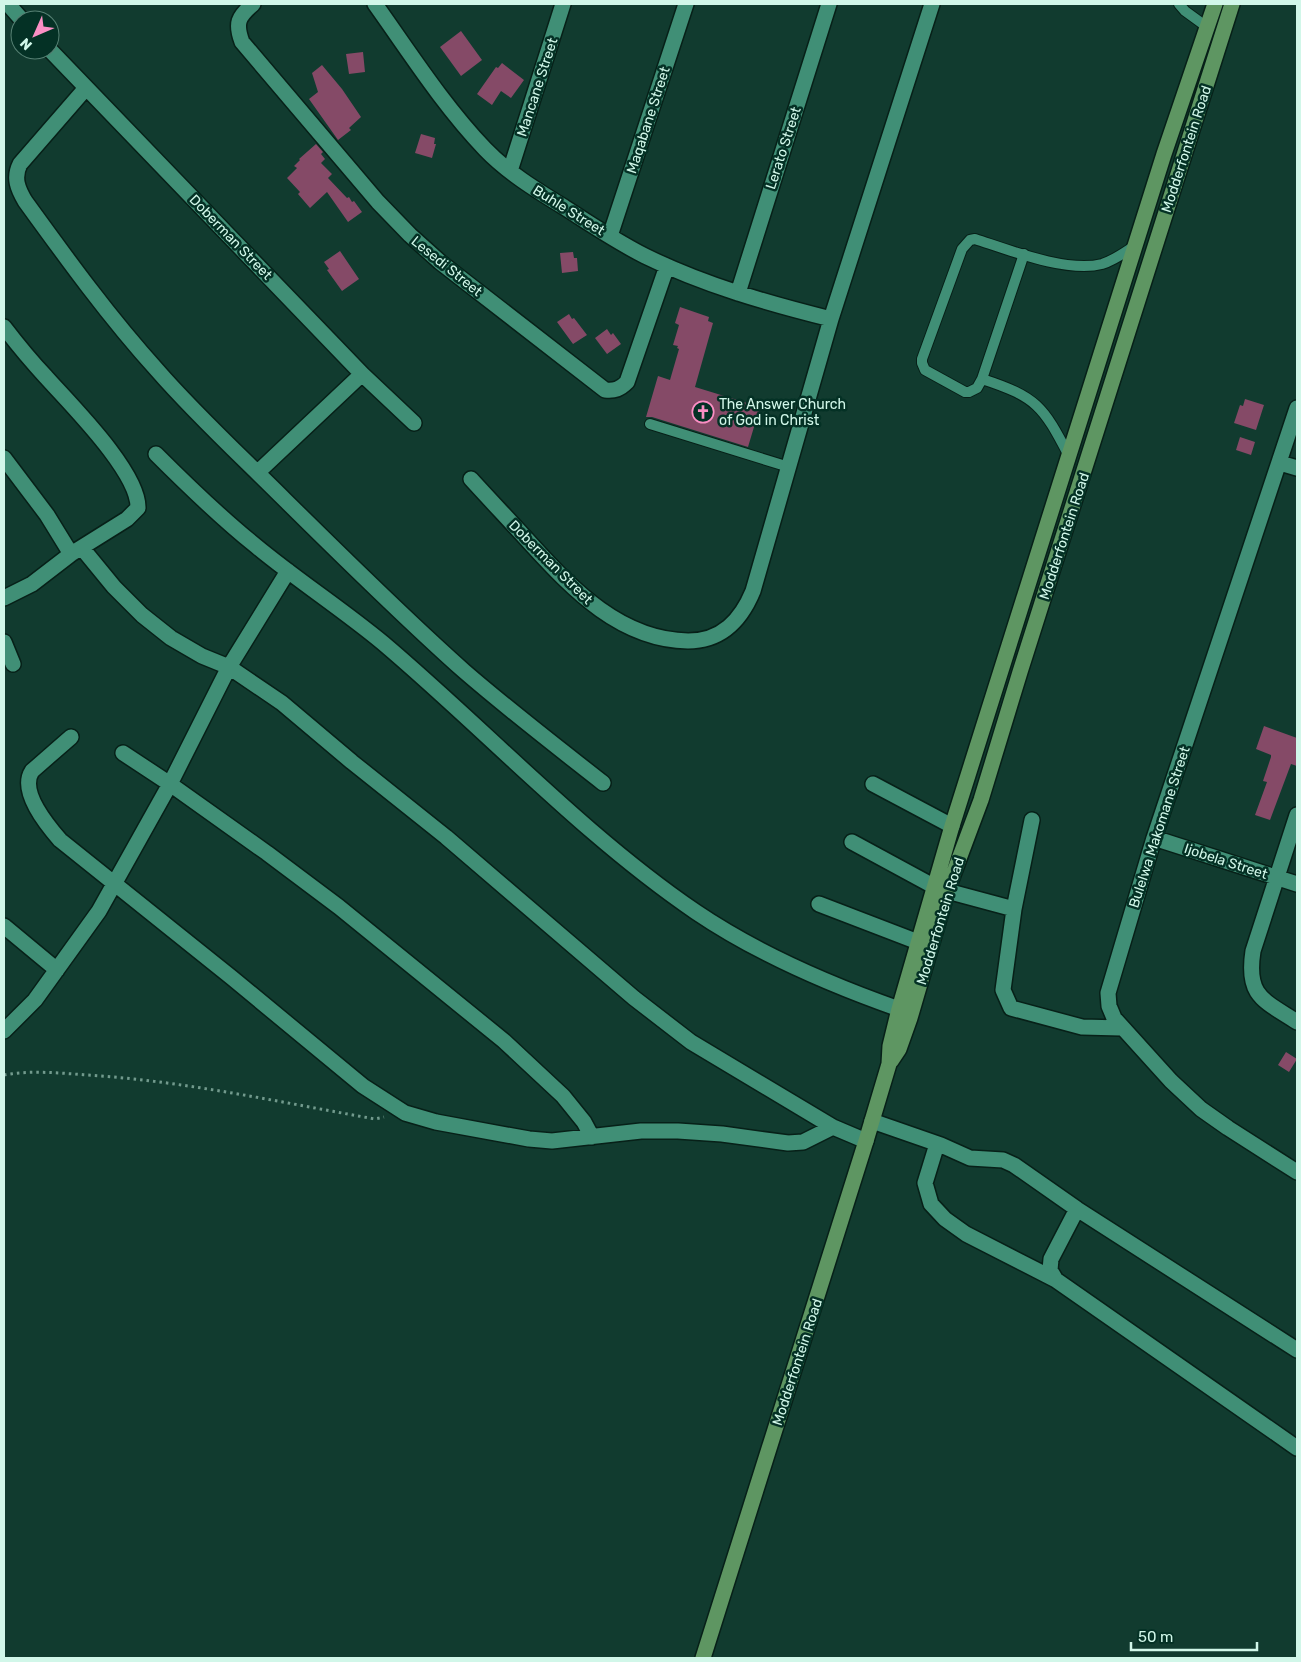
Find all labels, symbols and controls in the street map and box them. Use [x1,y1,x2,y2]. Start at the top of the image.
north arrow [10,10,60,60]
text: N [17,34,36,53]
street label: Mancane Street [513,35,562,139]
street label: Maqabane Street [623,64,674,176]
street label: Modderfontein Road [1158,84,1215,215]
street label: Lerato Street [762,104,805,192]
street label: Buhle Street [530,182,608,239]
street label: Doberman Street [186,191,276,284]
street label: Lesedi Street [408,233,486,300]
place label: The Answer Church of God in Christ [719,396,846,429]
church icon: The Answer Church of God in Christ [691,400,715,424]
street label: Modderfontein Road [1036,471,1093,602]
street label: Doberman Street [505,517,597,608]
street label: Bulelwa Makomane Street [1125,744,1194,910]
street label: Ijobela Street [1182,840,1270,883]
street label: Modderfontein Road [913,855,968,987]
street label: Modderfontein Road [769,1297,826,1428]
scale bar [1131,1620,1257,1652]
text: 50 m [1138,1628,1173,1646]

